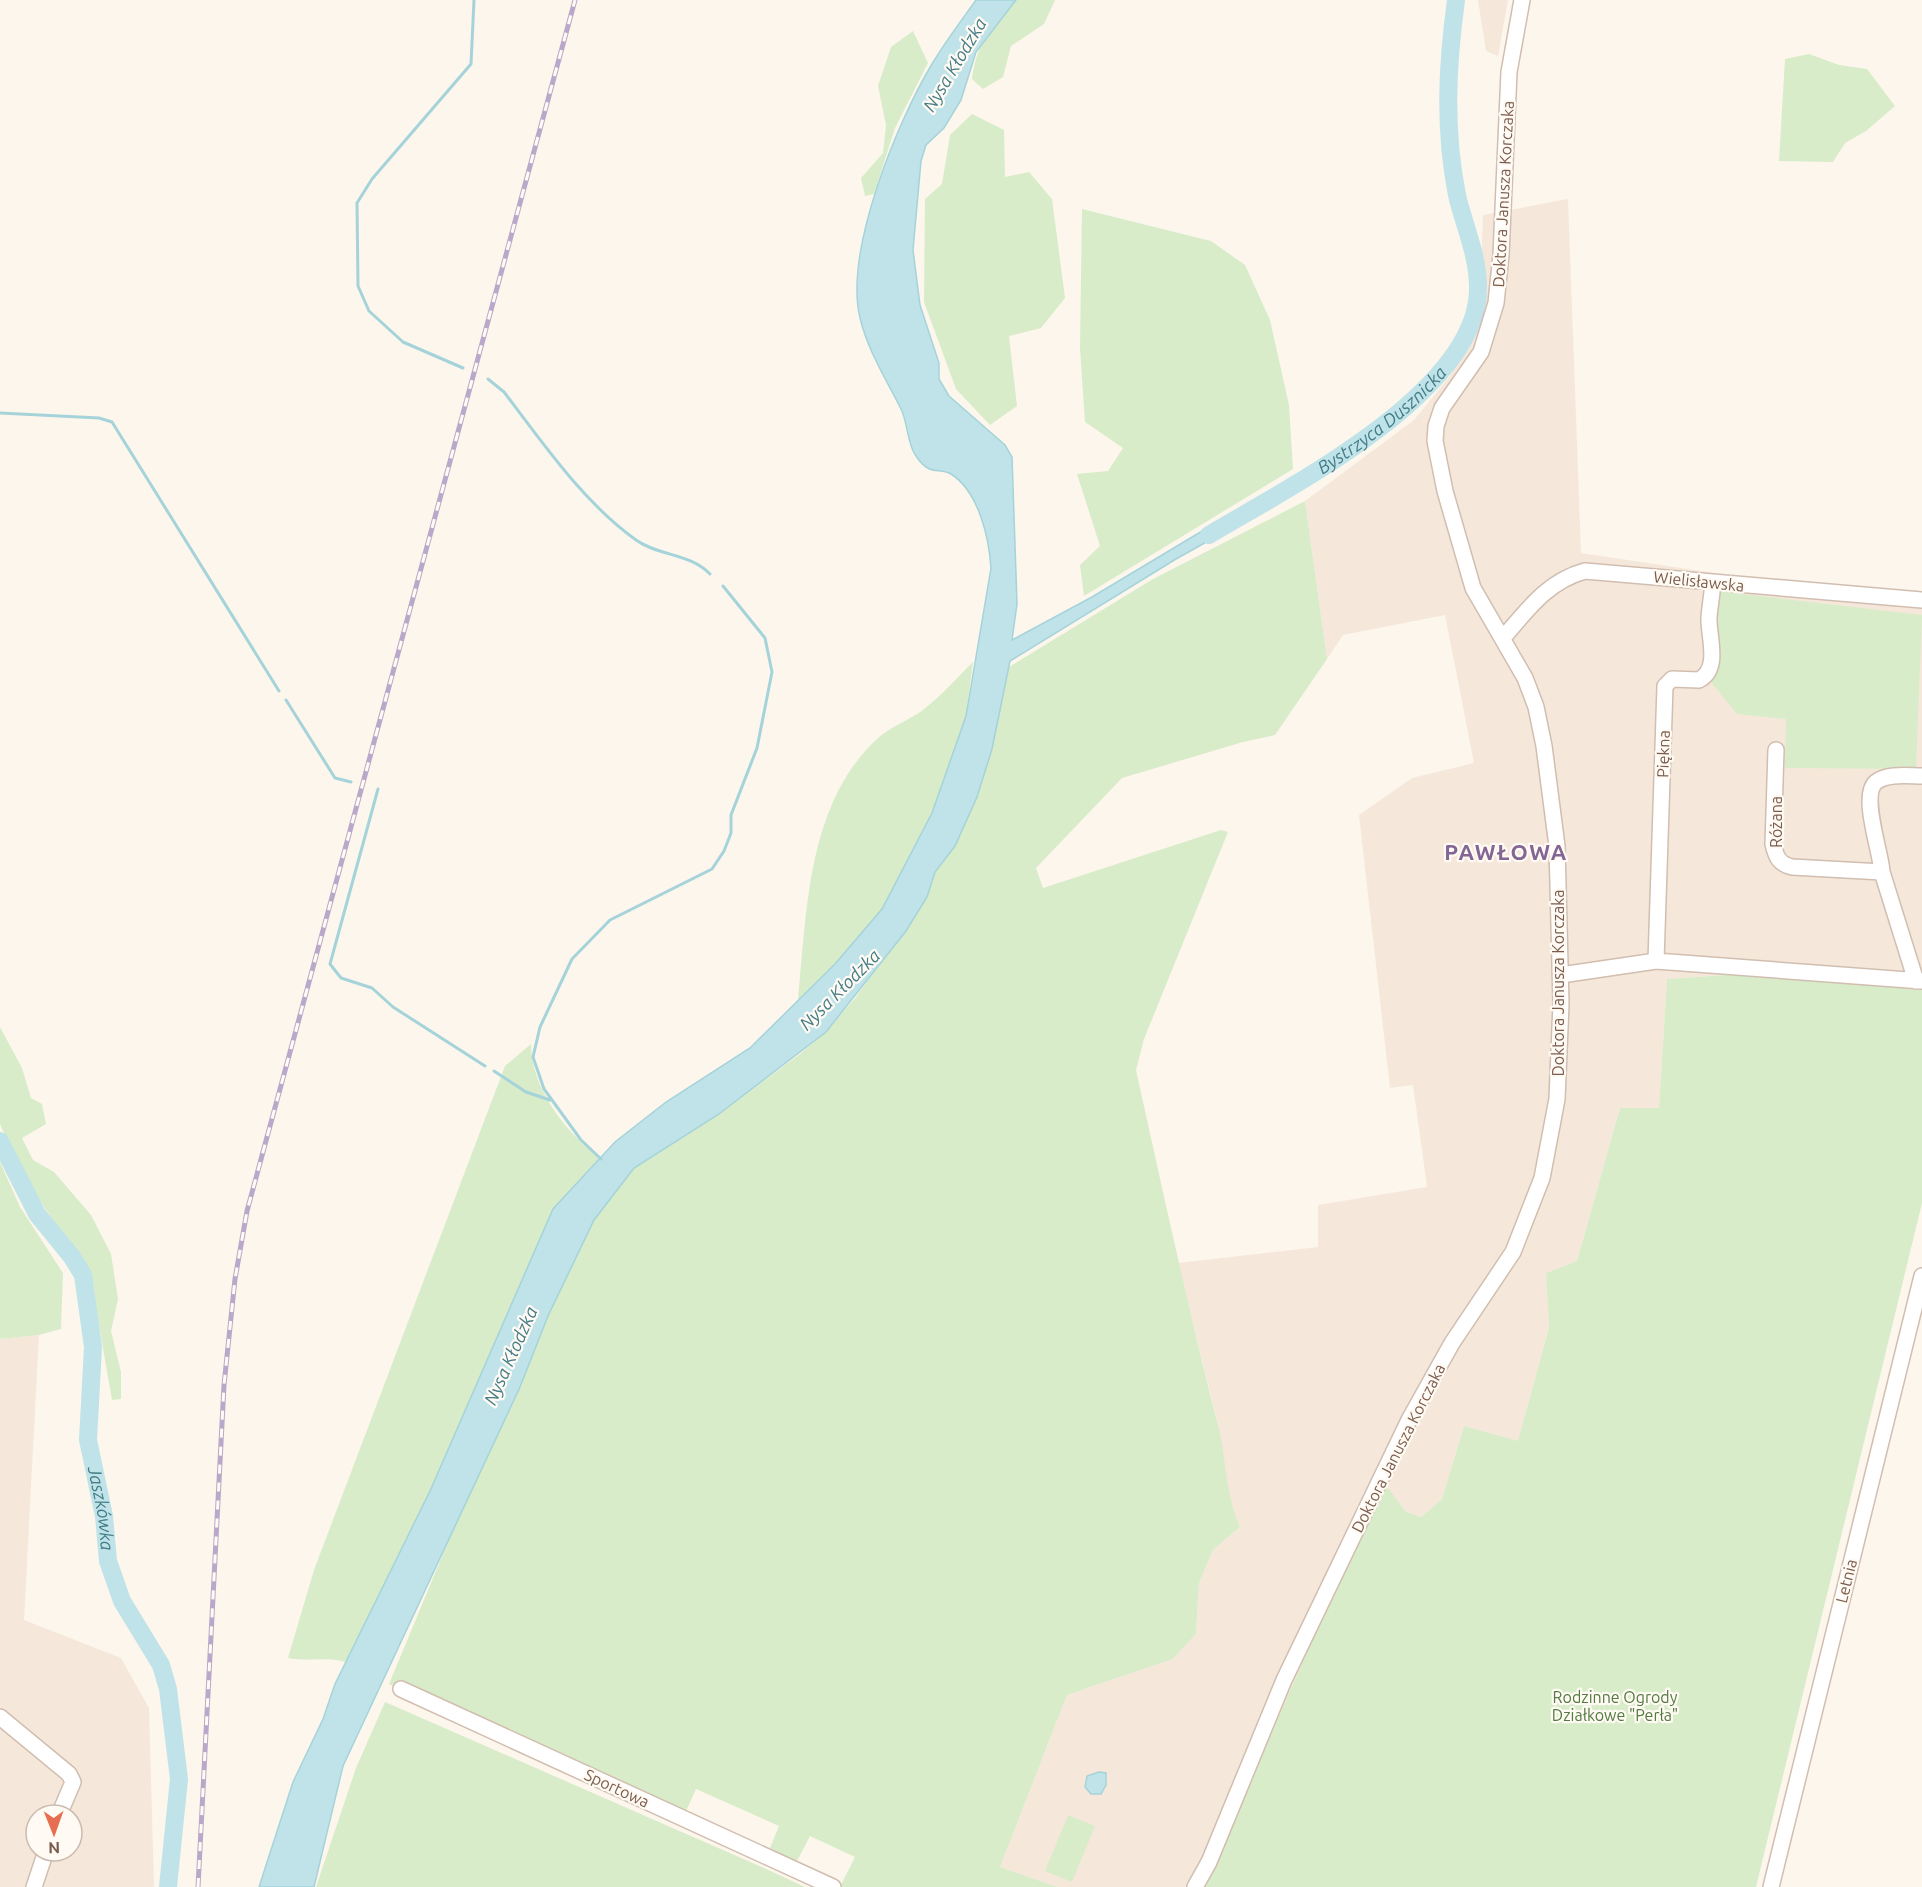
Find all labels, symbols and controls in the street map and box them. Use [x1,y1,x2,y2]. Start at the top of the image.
water label: Nysa Kłodzka [918,14,990,115]
street label: Doktora Janusza Korczaka [1489,100,1517,288]
water label: Bystrzyca Dusznicka [1313,362,1450,477]
street label: Wielisławska [1653,567,1745,595]
street label: Piękna [1653,730,1673,778]
street label: Różana [1767,796,1785,848]
district label: PAWŁOWA [1444,839,1568,864]
street label: Doktora Janusza Korczaka [1549,889,1567,1077]
water label: Nysa Kłodzka [795,945,884,1034]
water label: Nysa Kłodzka [480,1303,541,1408]
street label: Doktora Janusza Korczaka [1348,1361,1448,1535]
water label: Jaszkówka [85,1463,118,1552]
street label: Letnia [1832,1557,1860,1605]
park label: Rodzinne Ogrody Działkowe "Perła" [1552,1688,1678,1724]
street label: Sportowa [582,1765,652,1811]
north arrow [24,1803,84,1863]
text: N [48,1839,60,1857]

